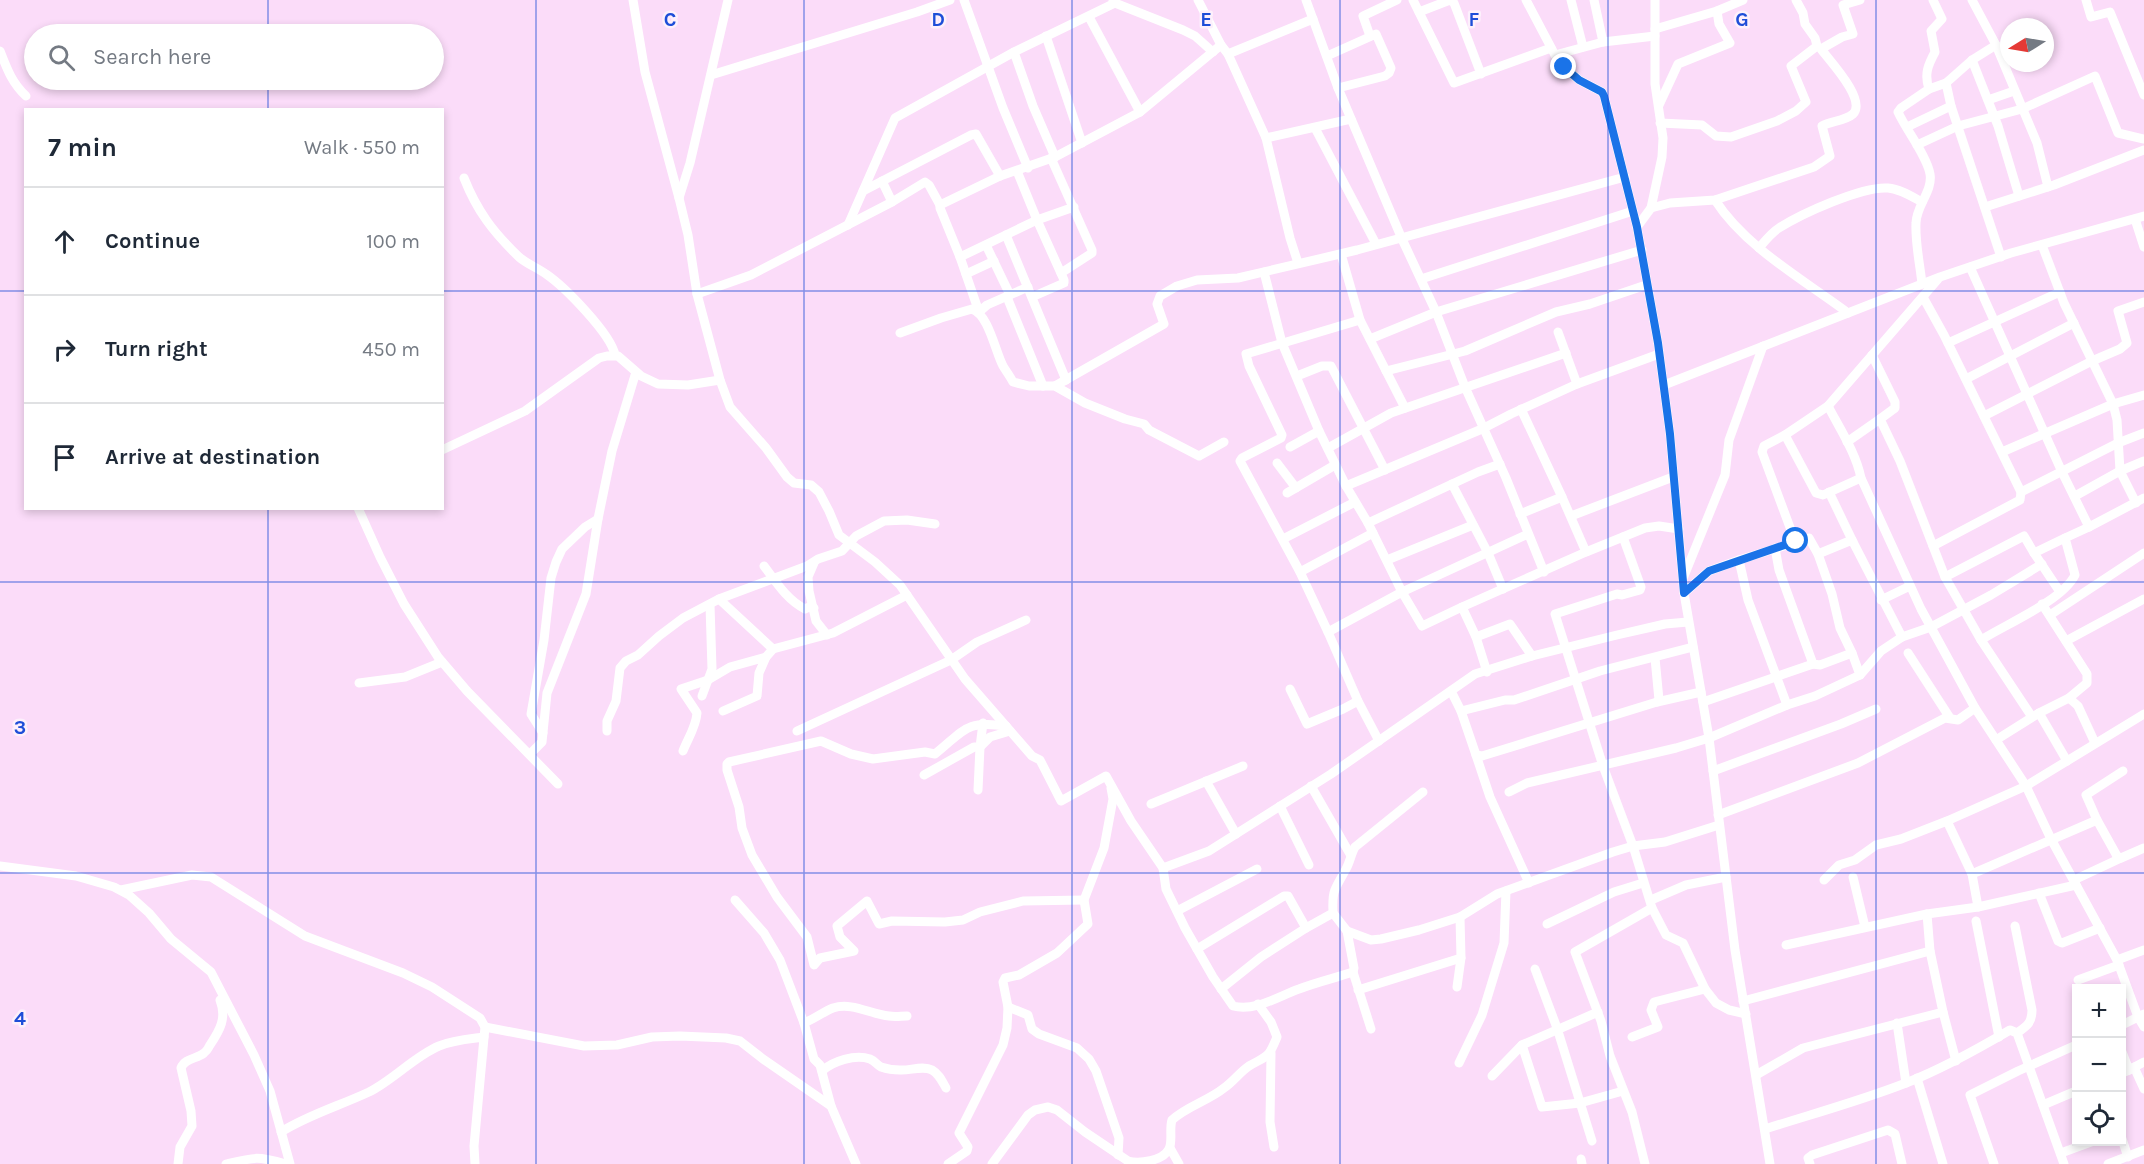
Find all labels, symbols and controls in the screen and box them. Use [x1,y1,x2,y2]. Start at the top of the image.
text: C [664,8,676,31]
text: D [931,8,945,31]
text: E [1200,8,1212,31]
text: F [1469,8,1480,31]
text: G [1735,8,1749,31]
north arrow [2000,18,2054,72]
search box [24,24,444,90]
icon: search [45,41,78,74]
text: Search here [93,44,211,70]
route end [1550,53,1576,79]
text: 7 min [48,132,117,163]
text: Walk · 550 m [304,136,420,159]
icon: ahead [48,225,81,258]
text: Continue [105,228,200,254]
text: 100 m [366,230,420,253]
icon: right [48,333,81,366]
text: Turn right [105,336,208,362]
text: 450 m [362,338,420,361]
icon: arrive [48,441,81,474]
text: Arrive at destination [105,444,320,470]
route start [1782,527,1808,553]
text: 3 [14,716,26,739]
map controls [2072,984,2126,1146]
button: + [2072,984,2126,1038]
text: 4 [14,1007,26,1030]
button: − [2072,1038,2126,1092]
button: locate [2072,1092,2126,1146]

